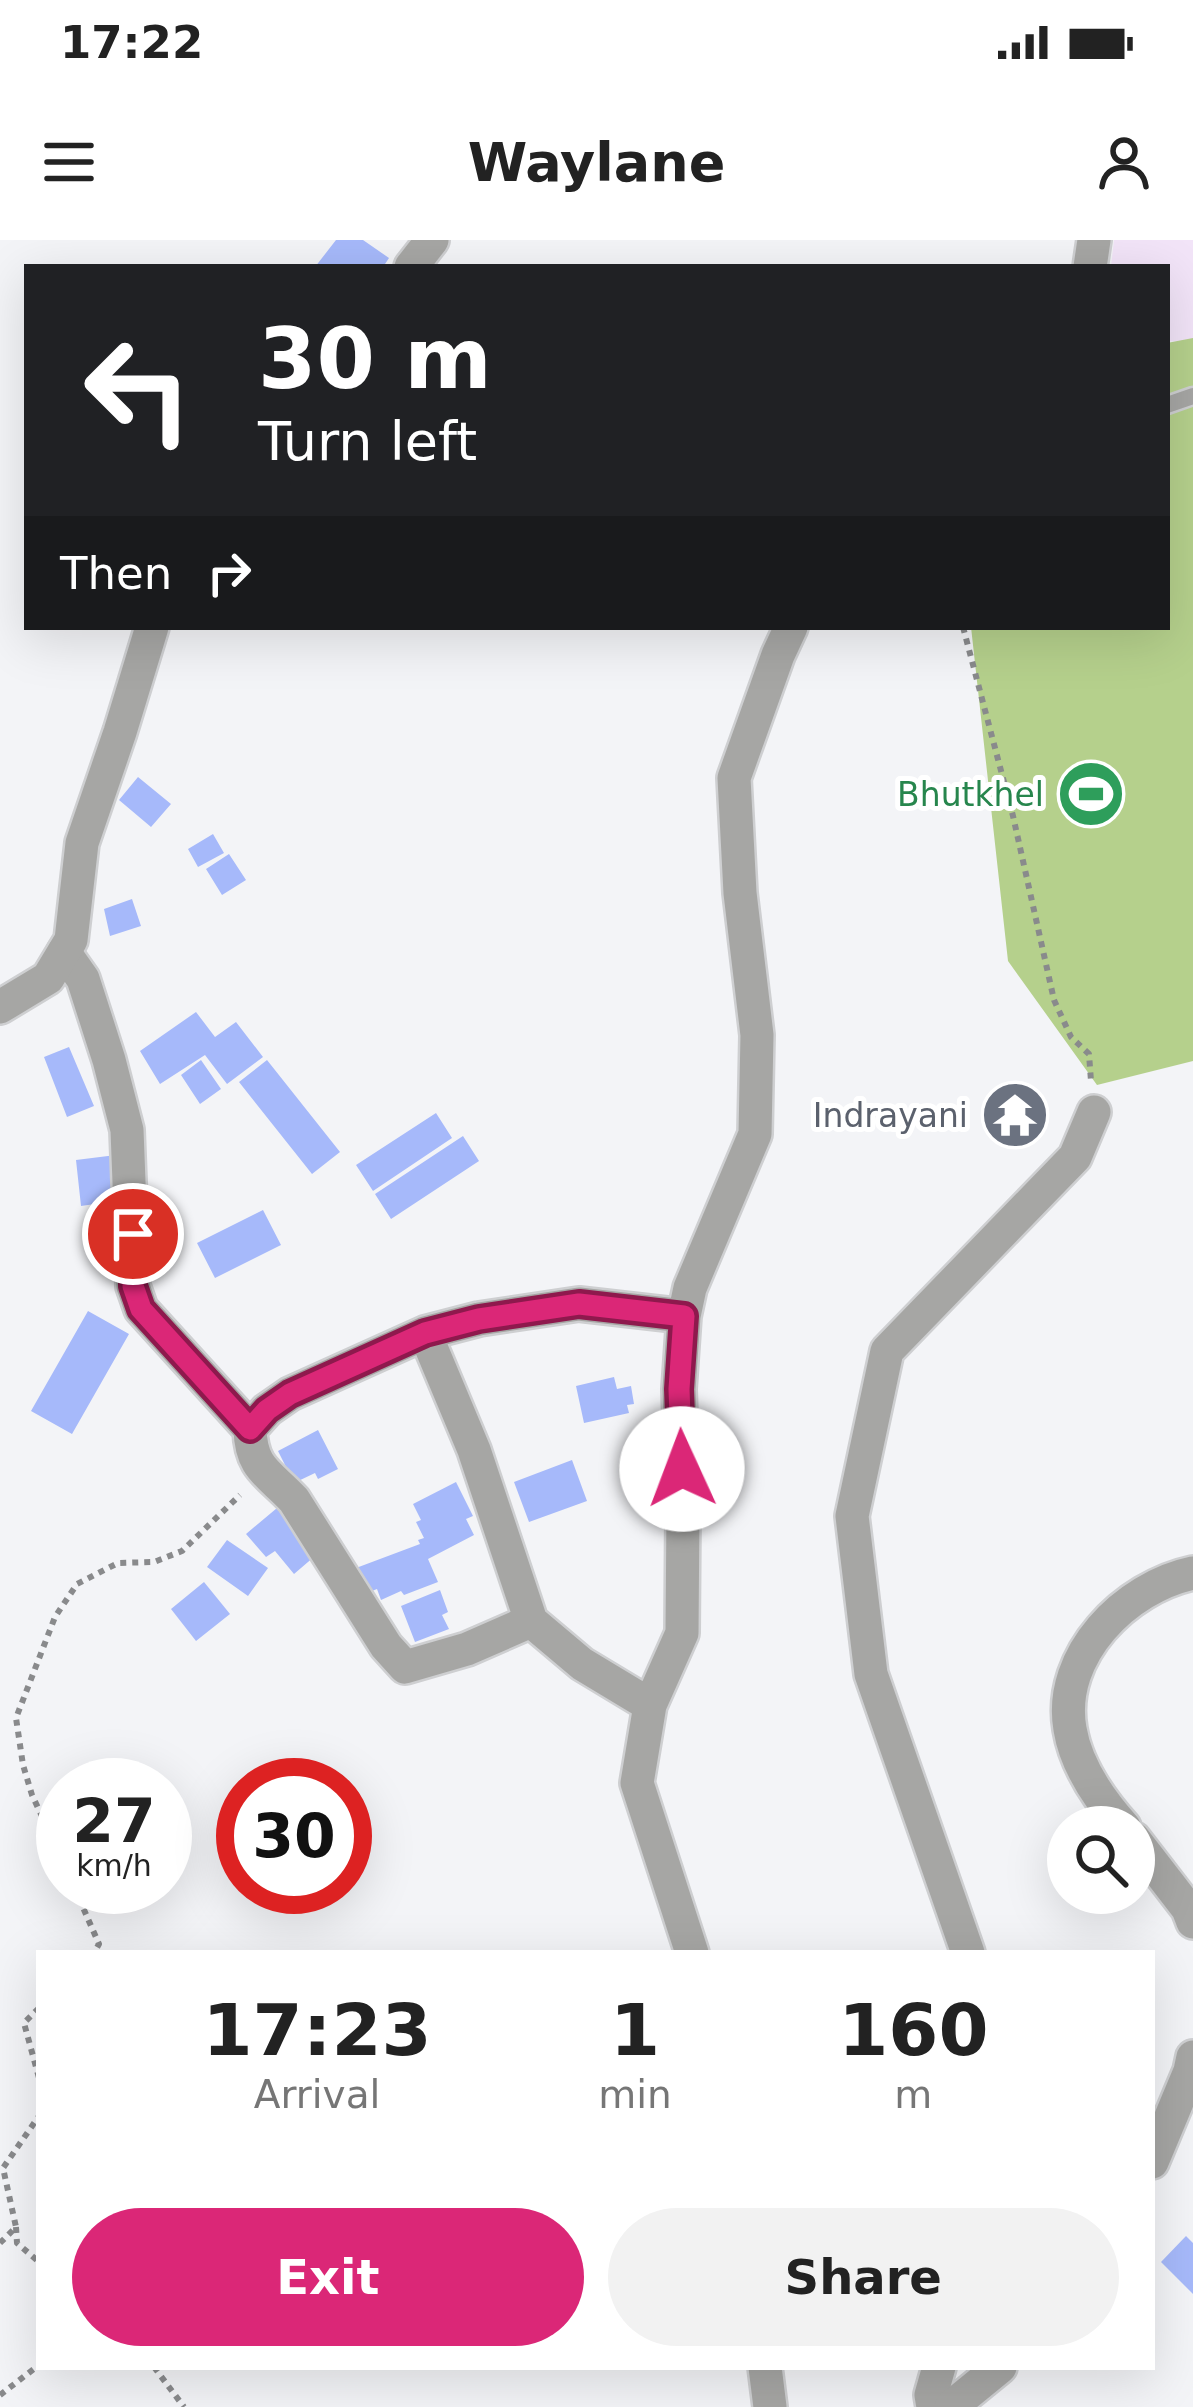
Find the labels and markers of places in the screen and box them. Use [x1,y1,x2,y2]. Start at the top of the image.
sports icon: Bhutkhel [1056,759,1126,829]
place label: Bhutkhel [897,775,1044,814]
temple icon: Indrayani [980,1080,1050,1150]
place label: Indrayani [813,1096,968,1135]
pin [82,1183,184,1285]

